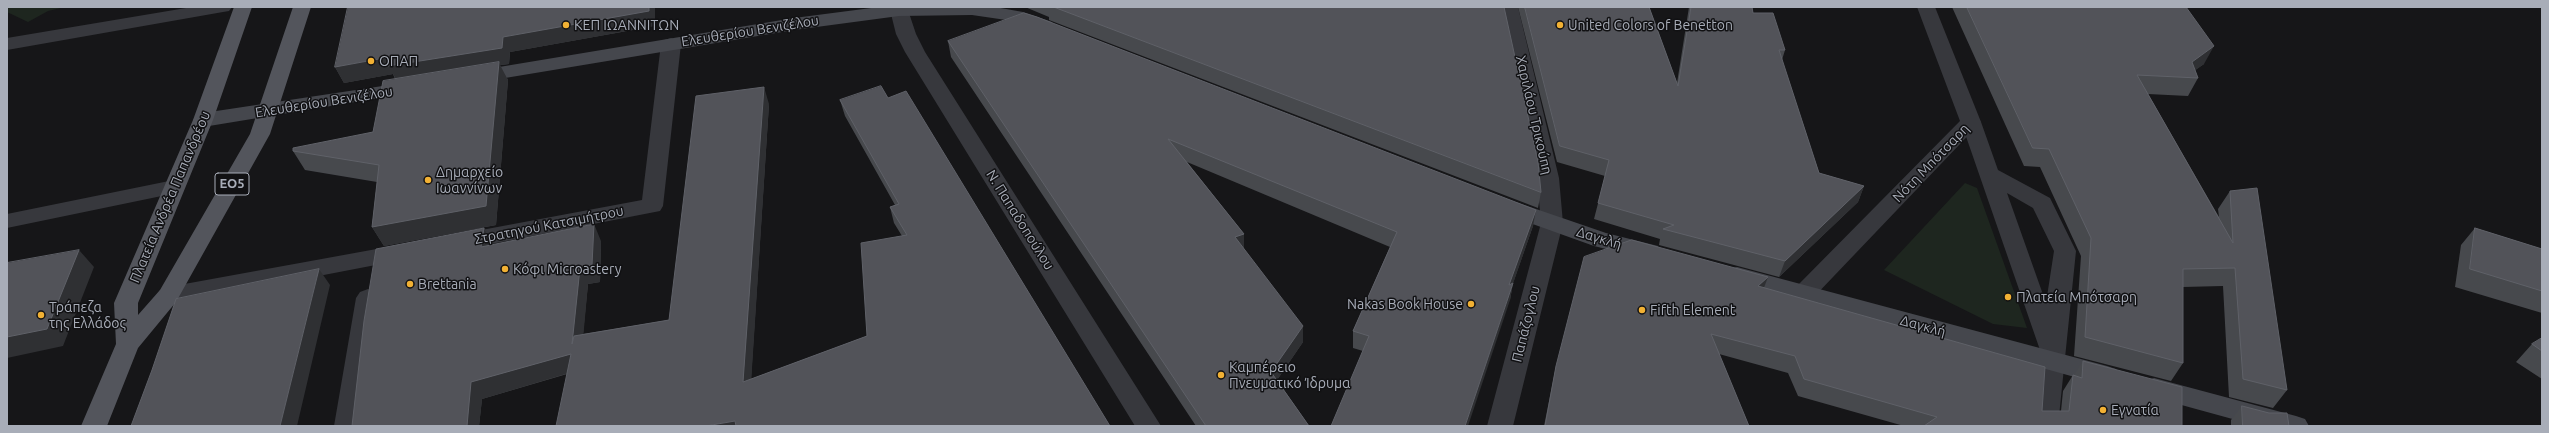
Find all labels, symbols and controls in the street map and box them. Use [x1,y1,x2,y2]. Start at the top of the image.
street label: Ελευθερίου Βενιζέλου [680,12,820,50]
place label: ΚΕΠ ΙΩΑΝΝΙΤΩΝ [574,17,679,33]
place label: United Colors of Benetton [1568,17,1733,33]
marker: ΚΕΠ ΙΩΑΝΝΙΤΩΝ [561,20,571,30]
marker: United Colors of Benetton [1555,20,1565,30]
place label: ΟΠΑΠ [379,53,418,69]
street label: Χαριλάου Τρικούπη [1512,54,1556,176]
marker: ΟΠΑΠ [366,56,376,66]
street label: Ελευθερίου Βενιζέλου [254,83,394,121]
street label: Πλατεία Ανδρέα Παπανδρέου [126,109,214,285]
street label: Νότη Μπότσαρη [1889,120,1973,206]
place label: Δημαρχείο Ιωαννίνων [436,164,503,196]
street label: Ν. Παπαδοπούλου [982,167,1058,273]
road number: ΕΟ5 [215,173,249,195]
marker: Δημαρχείο Ιωαννίνων [423,175,433,185]
street label: Στρατηγού Κατσιμήτρου [473,202,625,248]
street label: Δαγκλή [1574,223,1624,253]
place label: Κόφι Microastery [513,261,621,277]
marker: Κόφι Microastery [500,264,510,274]
place label: Brettania [418,276,477,292]
marker: Brettania [405,279,415,289]
street label: Παπάζογλου [1508,284,1544,364]
place label: Πλατεία Μπότσαρη [2016,289,2137,305]
marker: Πλατεία Μπότσαρη [2003,292,2013,302]
place label: Nakas Book House [1347,296,1463,312]
place label: Τράπεζα της Ελλάδος [49,299,126,332]
marker: Nakas Book House [1466,299,1476,309]
place label: Fifth Element [1650,302,1735,318]
marker: Fifth Element [1637,305,1647,315]
marker: Τράπεζα της Ελλάδος [36,310,46,320]
street label: Δαγκλή [1898,312,1948,340]
place label: Καμπέρειο Πνευματικό Ίδρυμα [1229,359,1350,392]
marker: Καμπέρειο Πνευματικό Ίδρυμα [1216,370,1226,380]
place label: Εγνατία [2111,402,2159,418]
marker: Εγνατία [2098,405,2108,415]

